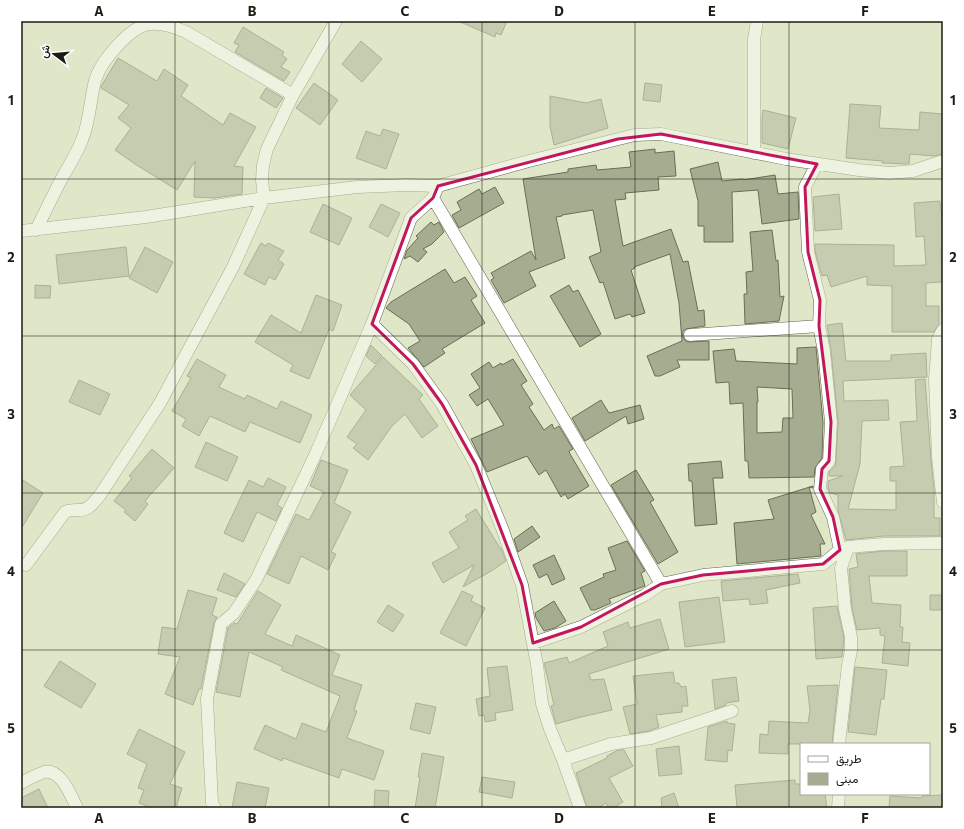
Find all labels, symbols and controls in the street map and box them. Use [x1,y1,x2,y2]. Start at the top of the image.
text: A [94,3,104,19]
text: B [248,3,257,19]
text: C [401,3,410,19]
text: D [554,3,564,19]
text: E [708,3,716,19]
text: F [861,3,869,19]
north arrow [34,34,74,74]
text: ش [36,43,53,60]
text: 1 [8,92,14,108]
text: 1 [950,92,956,108]
text: 2 [7,249,15,265]
text: 2 [949,249,957,265]
text: 3 [7,406,15,422]
text: 3 [949,406,957,422]
text: 4 [7,563,15,579]
text: 4 [949,563,957,579]
text: 5 [7,720,15,736]
text: 5 [949,720,957,736]
legend [800,743,930,795]
text: طريق [836,751,862,767]
text: مبنى [836,771,858,787]
text: A [94,810,104,826]
text: B [248,810,257,826]
text: C [401,810,410,826]
text: D [554,810,564,826]
text: E [708,810,716,826]
text: F [861,810,869,826]

